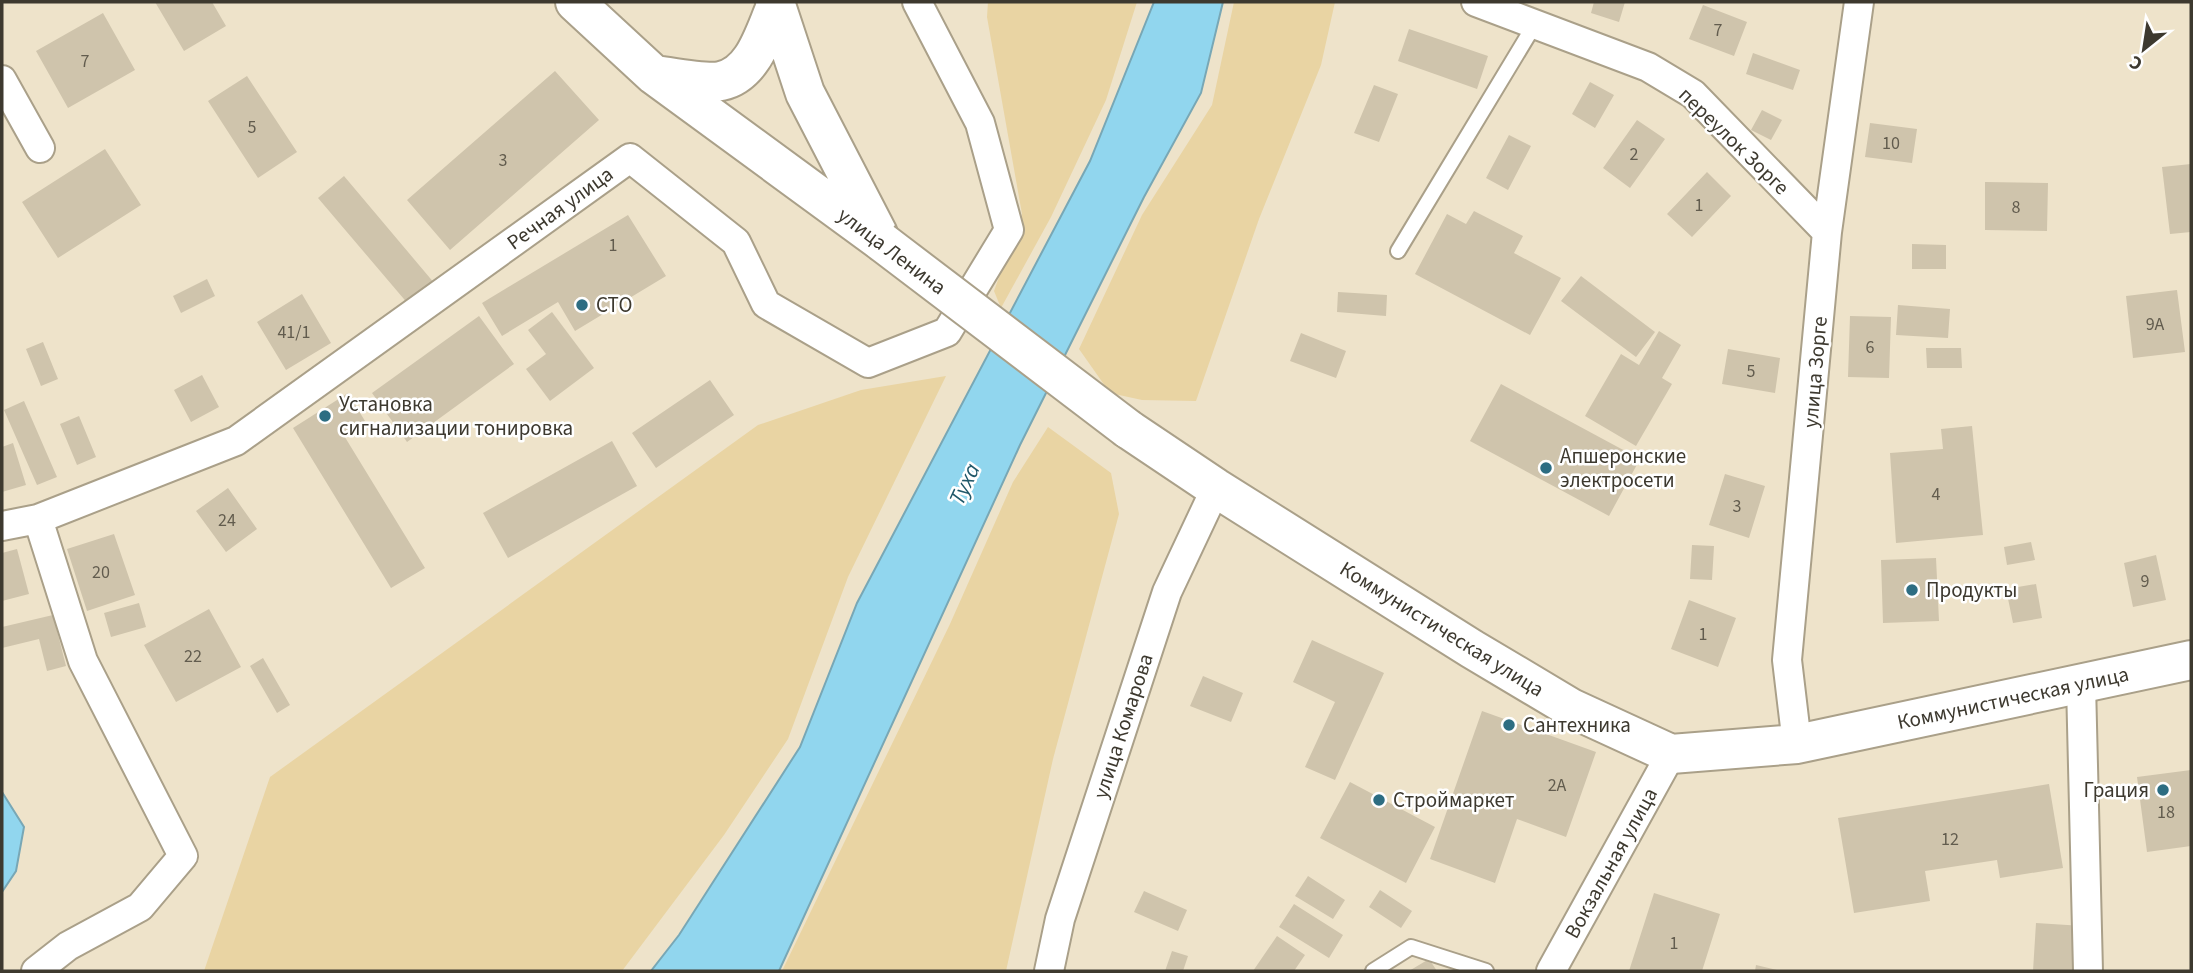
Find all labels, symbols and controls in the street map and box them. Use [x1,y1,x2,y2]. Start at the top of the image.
north arrow [2109,14,2179,84]
house number: 7 [1714,18,1723,43]
text: С [2125,48,2148,77]
house number: 7 [81,49,90,74]
street label: переулок Зорге [1672,80,1796,202]
house number: 5 [248,115,257,140]
house number: 10 [1882,131,1900,156]
house number: 2 [1630,142,1639,167]
house number: 3 [499,148,508,173]
street label: Речная улица [501,159,619,257]
house number: 1 [1695,193,1703,218]
house number: 8 [2012,195,2021,220]
street label: улица Ленина [831,200,953,302]
house number: 1 [609,233,617,258]
place label: СТО [596,290,632,320]
marker: СТО [574,297,590,313]
house number: 9А [2146,312,2165,337]
street label: улица Зорге [1795,315,1835,429]
house number: 41/1 [277,320,311,345]
house number: 6 [1866,335,1875,360]
house number: 5 [1747,359,1756,384]
place label: Установка сигнализации тонировка [339,389,573,443]
marker: Установка сигнализации тонировка [317,408,333,424]
place label: Апшеронские электросети [1560,441,1686,495]
water label: Туха [940,458,988,511]
marker: Апшеронские электросети [1538,460,1554,476]
house number: 4 [1932,482,1941,507]
house number: 3 [1733,494,1742,519]
house number: 24 [218,508,236,533]
street label: Коммунистическая улица [1334,554,1550,704]
house number: 20 [92,560,110,585]
house number: 9 [2141,569,2150,594]
place label: Продукты [1926,575,2017,605]
marker: Продукты [1904,582,1920,598]
house number: 1 [1699,622,1707,647]
house number: 22 [184,644,202,669]
street label: улица Комарова [1085,650,1161,802]
street label: Коммунистическая улица [1894,659,2132,737]
place label: Сантехника [1523,710,1631,740]
marker: Сантехника [1501,717,1517,733]
house number: 2А [1548,773,1567,798]
place label: Грация [2083,775,2149,805]
street label: Вокзальная улица [1557,782,1665,944]
marker: Грация [2155,782,2171,798]
place label: Строймаркет [1393,785,1515,815]
marker: Строймаркет [1371,792,1387,808]
house number: 18 [2157,800,2175,825]
house number: 12 [1941,827,1959,852]
house number: 1 [1670,931,1678,956]

